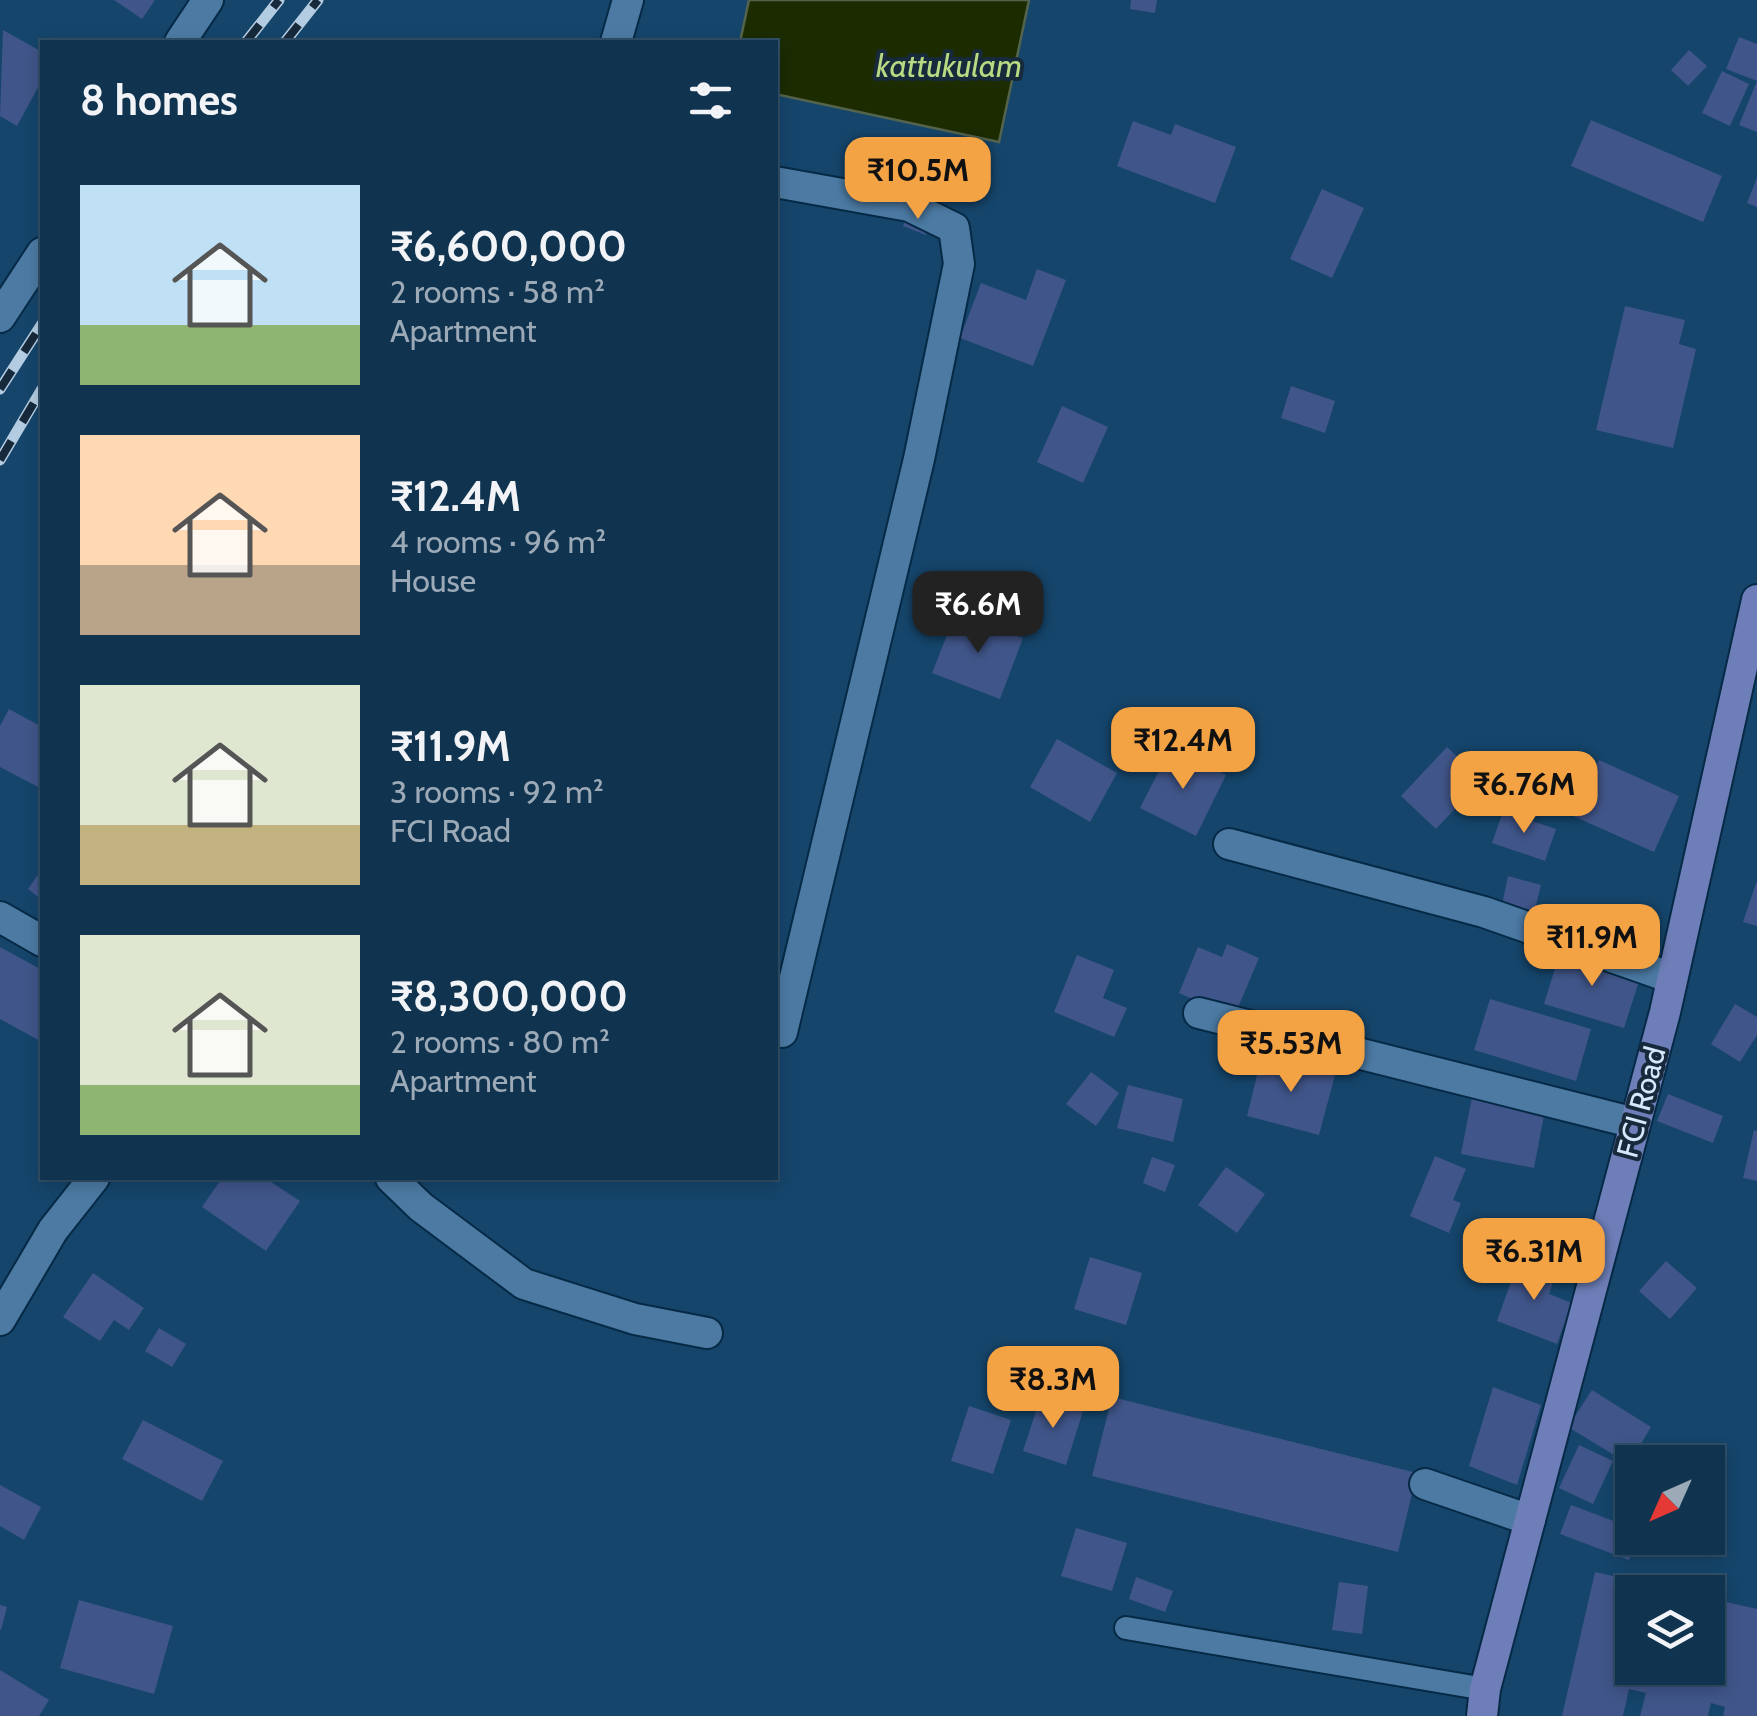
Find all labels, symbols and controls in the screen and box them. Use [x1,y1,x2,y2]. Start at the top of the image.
water label: kattukulam [876,46,1022,85]
icon: filters [683,73,738,128]
text: 8 homes [80,74,238,126]
pin: ₹10.5M [837,137,999,222]
text: ₹10.5M [867,150,969,189]
text: ₹6,600,000 [390,220,627,272]
icon: home [160,225,280,345]
text: 2 rooms · 58 m² [390,272,605,311]
text: Apartment [390,311,537,350]
text: ₹12.4M [390,470,521,522]
icon: home [160,475,280,595]
text: 4 rooms · 96 m² [390,522,606,561]
text: House [390,561,476,600]
pin: ₹6.6M [908,571,1048,656]
text: ₹6.6M [934,584,1022,623]
pin: ₹12.4M [1102,707,1264,792]
text: ₹11.9M [390,720,511,772]
text: ₹12.4M [1133,720,1233,759]
icon: home [160,725,280,845]
pin: ₹6.76M [1443,751,1605,836]
text: ₹6.76M [1473,764,1575,803]
text: 3 rooms · 92 m² [390,772,604,811]
text: FCI Road [390,811,511,850]
pin: ₹11.9M [1511,904,1673,989]
text: ₹11.9M [1546,917,1638,956]
text: ₹8,300,000 [390,970,628,1022]
icon: home [160,975,280,1095]
pin: ₹5.53M [1210,1010,1372,1095]
text: 2 rooms · 80 m² [390,1022,610,1061]
text: ₹5.53M [1240,1023,1342,1062]
street label: FCI Road [1608,1042,1674,1162]
text: Apartment [390,1061,537,1100]
pin: ₹6.31M [1453,1218,1615,1303]
text: ₹6.31M [1485,1231,1583,1270]
pin: ₹8.3M [983,1346,1123,1431]
text: ₹8.3M [1009,1359,1097,1398]
north arrow [1615,1445,1725,1555]
map controls [1615,1445,1725,1685]
button: layers [1615,1575,1725,1685]

